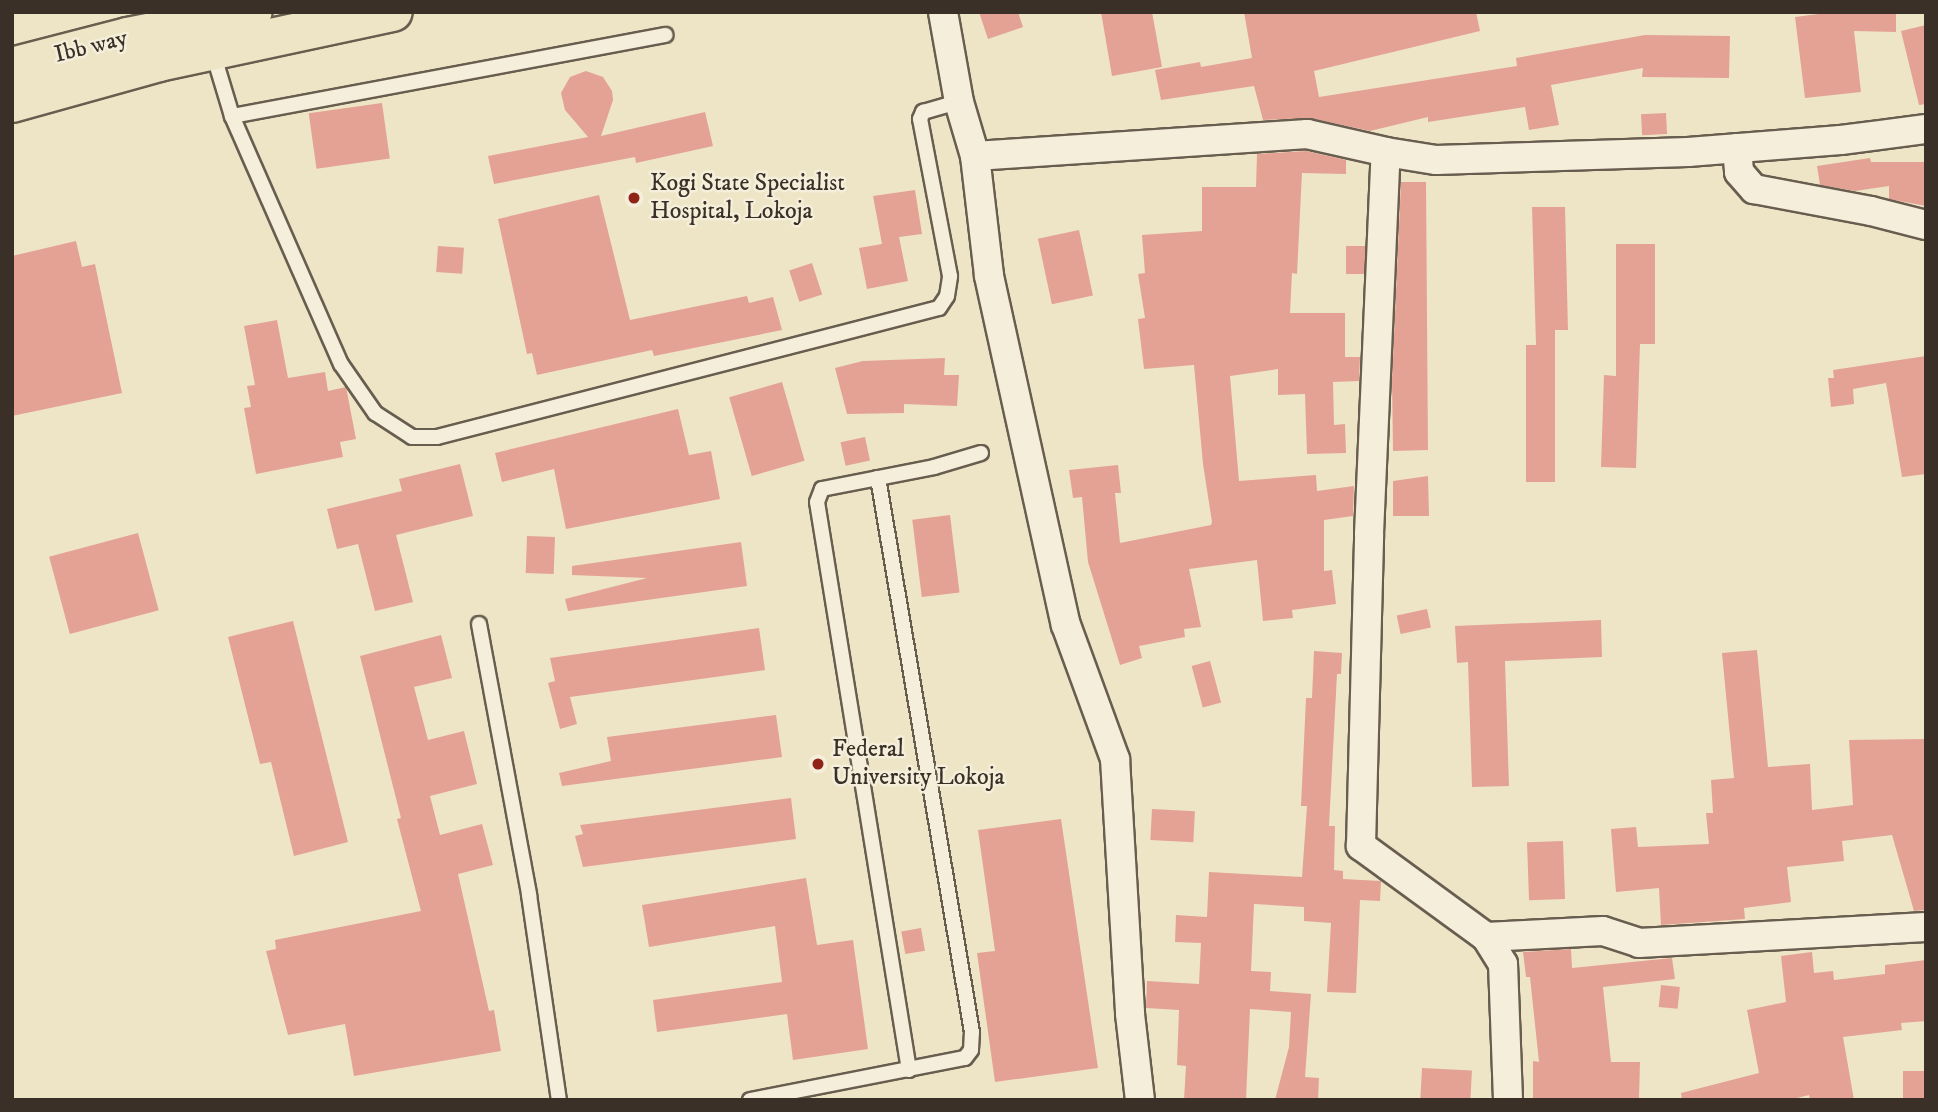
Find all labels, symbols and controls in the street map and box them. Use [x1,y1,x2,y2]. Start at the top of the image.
street label: Ibb way [51,24,131,70]
place label: Kogi State Specialist Hospital, Lokoja [650,170,845,226]
marker: Kogi State Specialist Hospital, Lokoja [624,188,644,208]
place label: Federal University Lokoja [832,736,1005,792]
marker: Federal University Lokoja [810,756,826,772]

